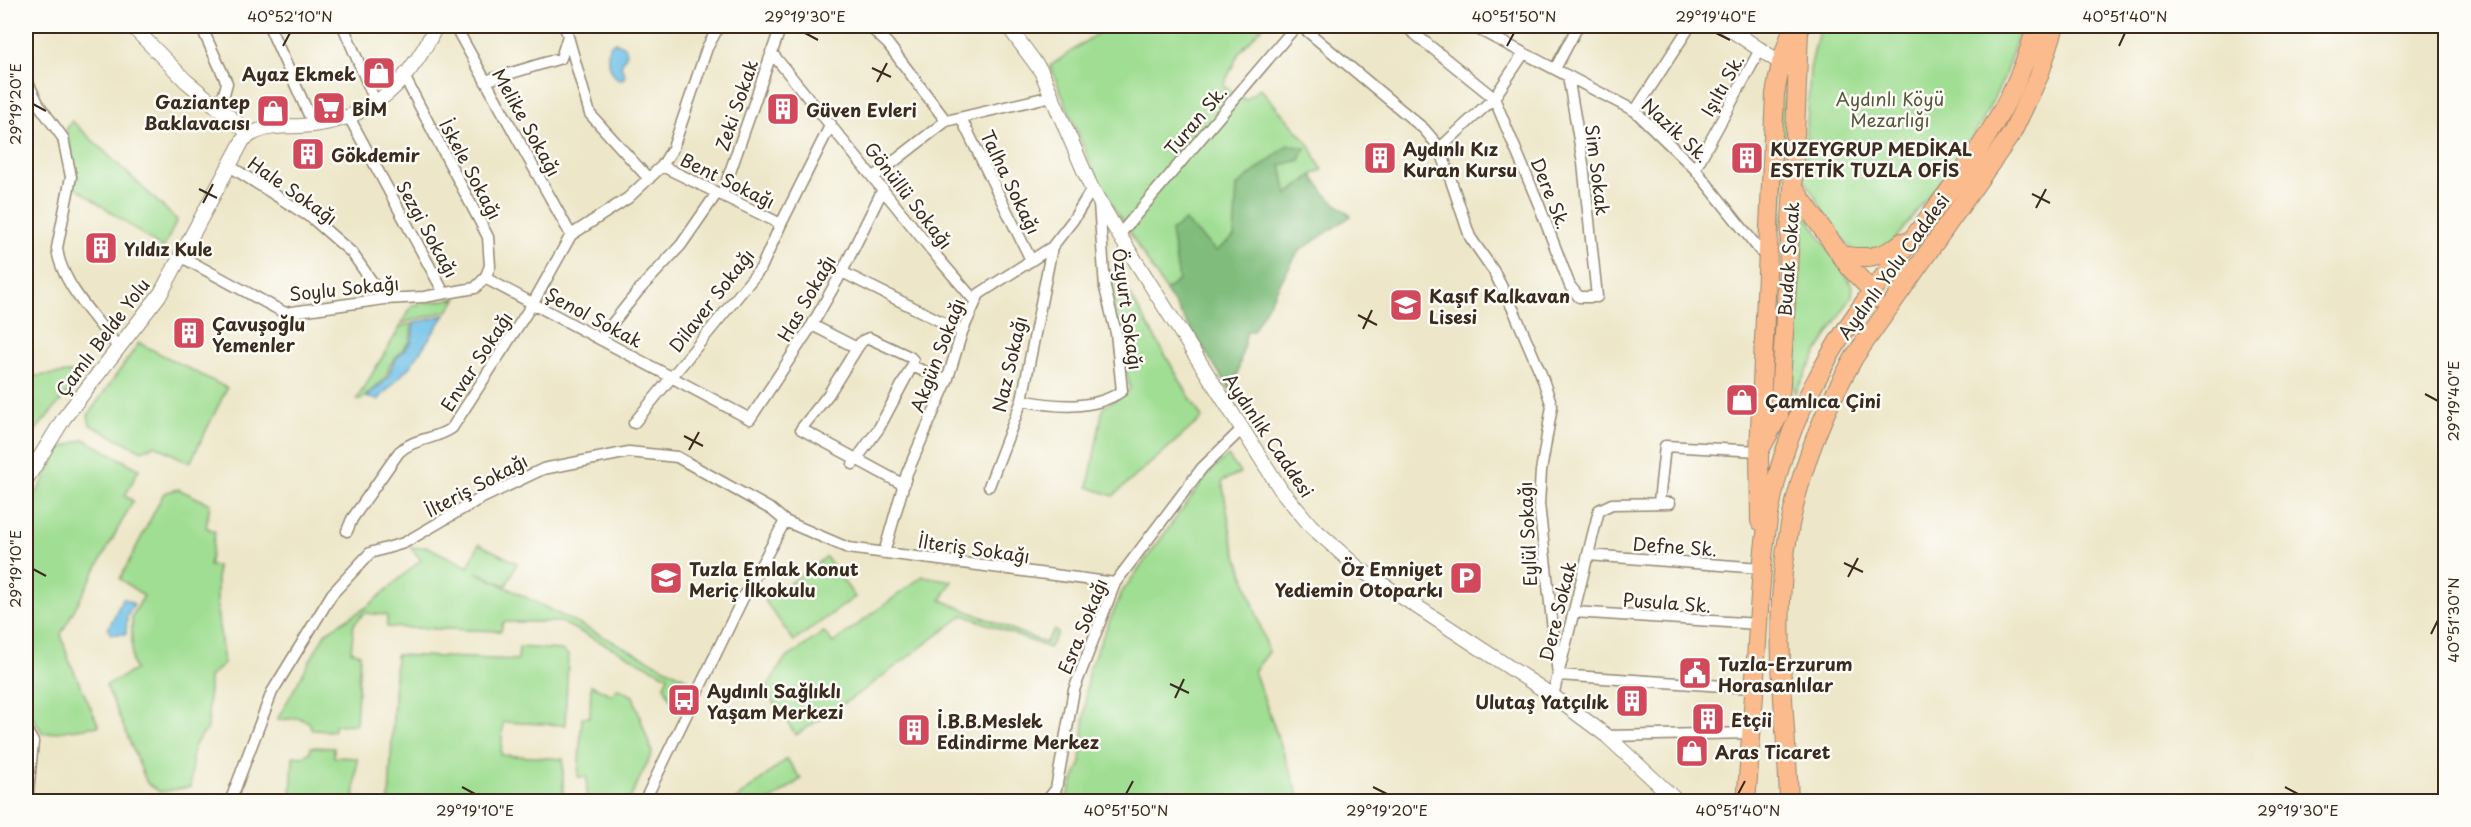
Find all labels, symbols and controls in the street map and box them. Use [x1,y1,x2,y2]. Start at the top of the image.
text: 40°52'10"N [247,4,333,27]
text: 29°19'30"E [764,4,846,27]
text: 40°51'50"N [1472,4,1556,27]
text: 29°19'40"E [1675,4,1757,27]
text: 40°51'40"N [2082,4,2168,27]
street label: Işıltı Sk. [1694,49,1750,121]
shop icon: Ayaz Ekmek [361,55,397,91]
street label: Zeki Sokak [708,56,764,154]
place label: Ayaz Ekmek [242,60,356,87]
text: 29°19'20"E [3,63,26,145]
street label: Melike Sokağı [486,63,568,181]
street label: Turan Sk. [1157,79,1233,161]
park label: Aydınlı Köyü Mezarlığı [1836,85,1944,133]
place label: Gaziantep Baklavacısı [144,88,250,136]
supermarket icon: BİM [311,90,347,126]
building icon: Güven Evleri [765,91,801,127]
street label: Nazik Sk. [1636,92,1716,168]
shop icon: Gaziantep Baklavacısı [255,93,291,129]
place label: BİM [352,95,387,122]
place label: Güven Evleri [806,96,917,123]
street label: İskele Sokağı [433,114,509,224]
street label: Sim Sokak [1579,123,1617,217]
street label: Talha Sokağı [974,125,1048,239]
place label: Aydınlı Kız Kuran Kursu [1403,135,1517,183]
place label: KUZEYGRUP MEDİKAL ESTETİK TUZLA OFİS [1770,135,1972,183]
building icon: Gökdemir [290,136,326,172]
street label: Gönüllü Sokağı [859,136,959,254]
building icon: Aydınlı Kız Kuran Kursu [1362,140,1398,176]
building icon: KUZEYGRUP MEDİKAL ESTETİK TUZLA OFİS [1729,140,1765,176]
place label: Gökdemir [331,141,421,168]
street label: Bent Sokağı [676,146,780,214]
street label: Hale Sokağı [243,149,343,231]
street label: Dere Sk. [1524,153,1578,233]
street label: Sezgi Sokağı [390,176,466,282]
street label: Aydınlı Yolu Caddesi [1831,187,1955,345]
street label: Budak Sokak [1771,201,1805,317]
building icon: Yıldız Kule [83,230,119,266]
place label: Yıldız Kule [124,235,213,262]
street label: Dilaver Sokağı [662,243,760,357]
street label: Özyurt Sokağı [1106,246,1150,372]
street label: Has Sokağı [770,250,842,346]
street label: Soylu Sokağı [288,269,400,307]
street label: Çamlı Belde Yolu [48,272,156,402]
street label: Şenol Sokak [541,280,647,354]
place label: Kaşıf Kalkavan Lisesi [1429,282,1570,330]
school or university icon: Kaşıf Kalkavan Lisesi [1388,287,1424,323]
street label: Akgün Sokağı [903,294,971,416]
street label: Envar Sokağı [434,306,518,416]
place label: Çavuşoğlu Yemenler [212,310,305,358]
street label: Naz Sokağı [985,313,1033,415]
building icon: Çavuşoğlu Yemenler [171,315,207,351]
text: 29°19'40"E [2441,360,2464,442]
street label: Aydınlık Caddesi [1217,367,1321,503]
shop icon: Çamlıca Çini [1724,382,1760,418]
place label: Çamlıca Çini [1765,387,1881,414]
street label: İlteriş Sokağı [420,447,532,523]
street label: Eylül Sokağı [1511,481,1543,587]
street label: İlteriş Sokağı [916,527,1032,569]
text: 29°19'10"E [3,530,26,608]
street label: Defne Sk. [1632,530,1718,562]
place label: Tuzla Emlak Konut Meriç İlkokulu [689,555,859,603]
place label: Öz Emniyet Yediemin Otoparkı [1275,555,1443,603]
street label: Dere Sokak [1532,558,1582,664]
school or university icon: Tuzla Emlak Konut Meriç İlkokulu [648,560,684,596]
parking icon: Öz Emniyet Yediemin Otoparkı [1448,560,1484,596]
street label: Esra Sokağı [1050,574,1114,678]
text: 40°51'30"N [2441,577,2464,663]
street label: Pusula Sk. [1622,585,1712,619]
place label: Tuzla-Erzurum Horasanlılar [1718,650,1853,698]
public building icon: Tuzla-Erzurum Horasanlılar [1677,655,1713,691]
place label: Aydınlı Sağlıklı Yaşam Merkezi [707,677,844,725]
bus stop icon: Aydınlı Sağlıklı Yaşam Merkezi [666,682,702,718]
building icon: Ulutaş Yatçılık [1614,683,1650,719]
place label: Ulutaş Yatçılık [1475,688,1610,715]
building icon: Etçii [1690,701,1726,737]
place label: Etçii [1731,706,1772,733]
place label: İ.B.B.Meslek Edindirme Merkez [937,707,1099,755]
building icon: İ.B.B.Meslek Edindirme Merkez [896,712,932,748]
shop icon: Aras Ticaret [1674,733,1710,769]
place label: Aras Ticaret [1715,738,1831,765]
text: 29°19'10"E [436,798,514,821]
text: 40°51'50"N [1084,798,1168,821]
text: 29°19'20"E [1346,798,1428,821]
text: 40°51'40"N [1695,798,1781,821]
text: 29°19'30"E [2257,798,2339,821]

